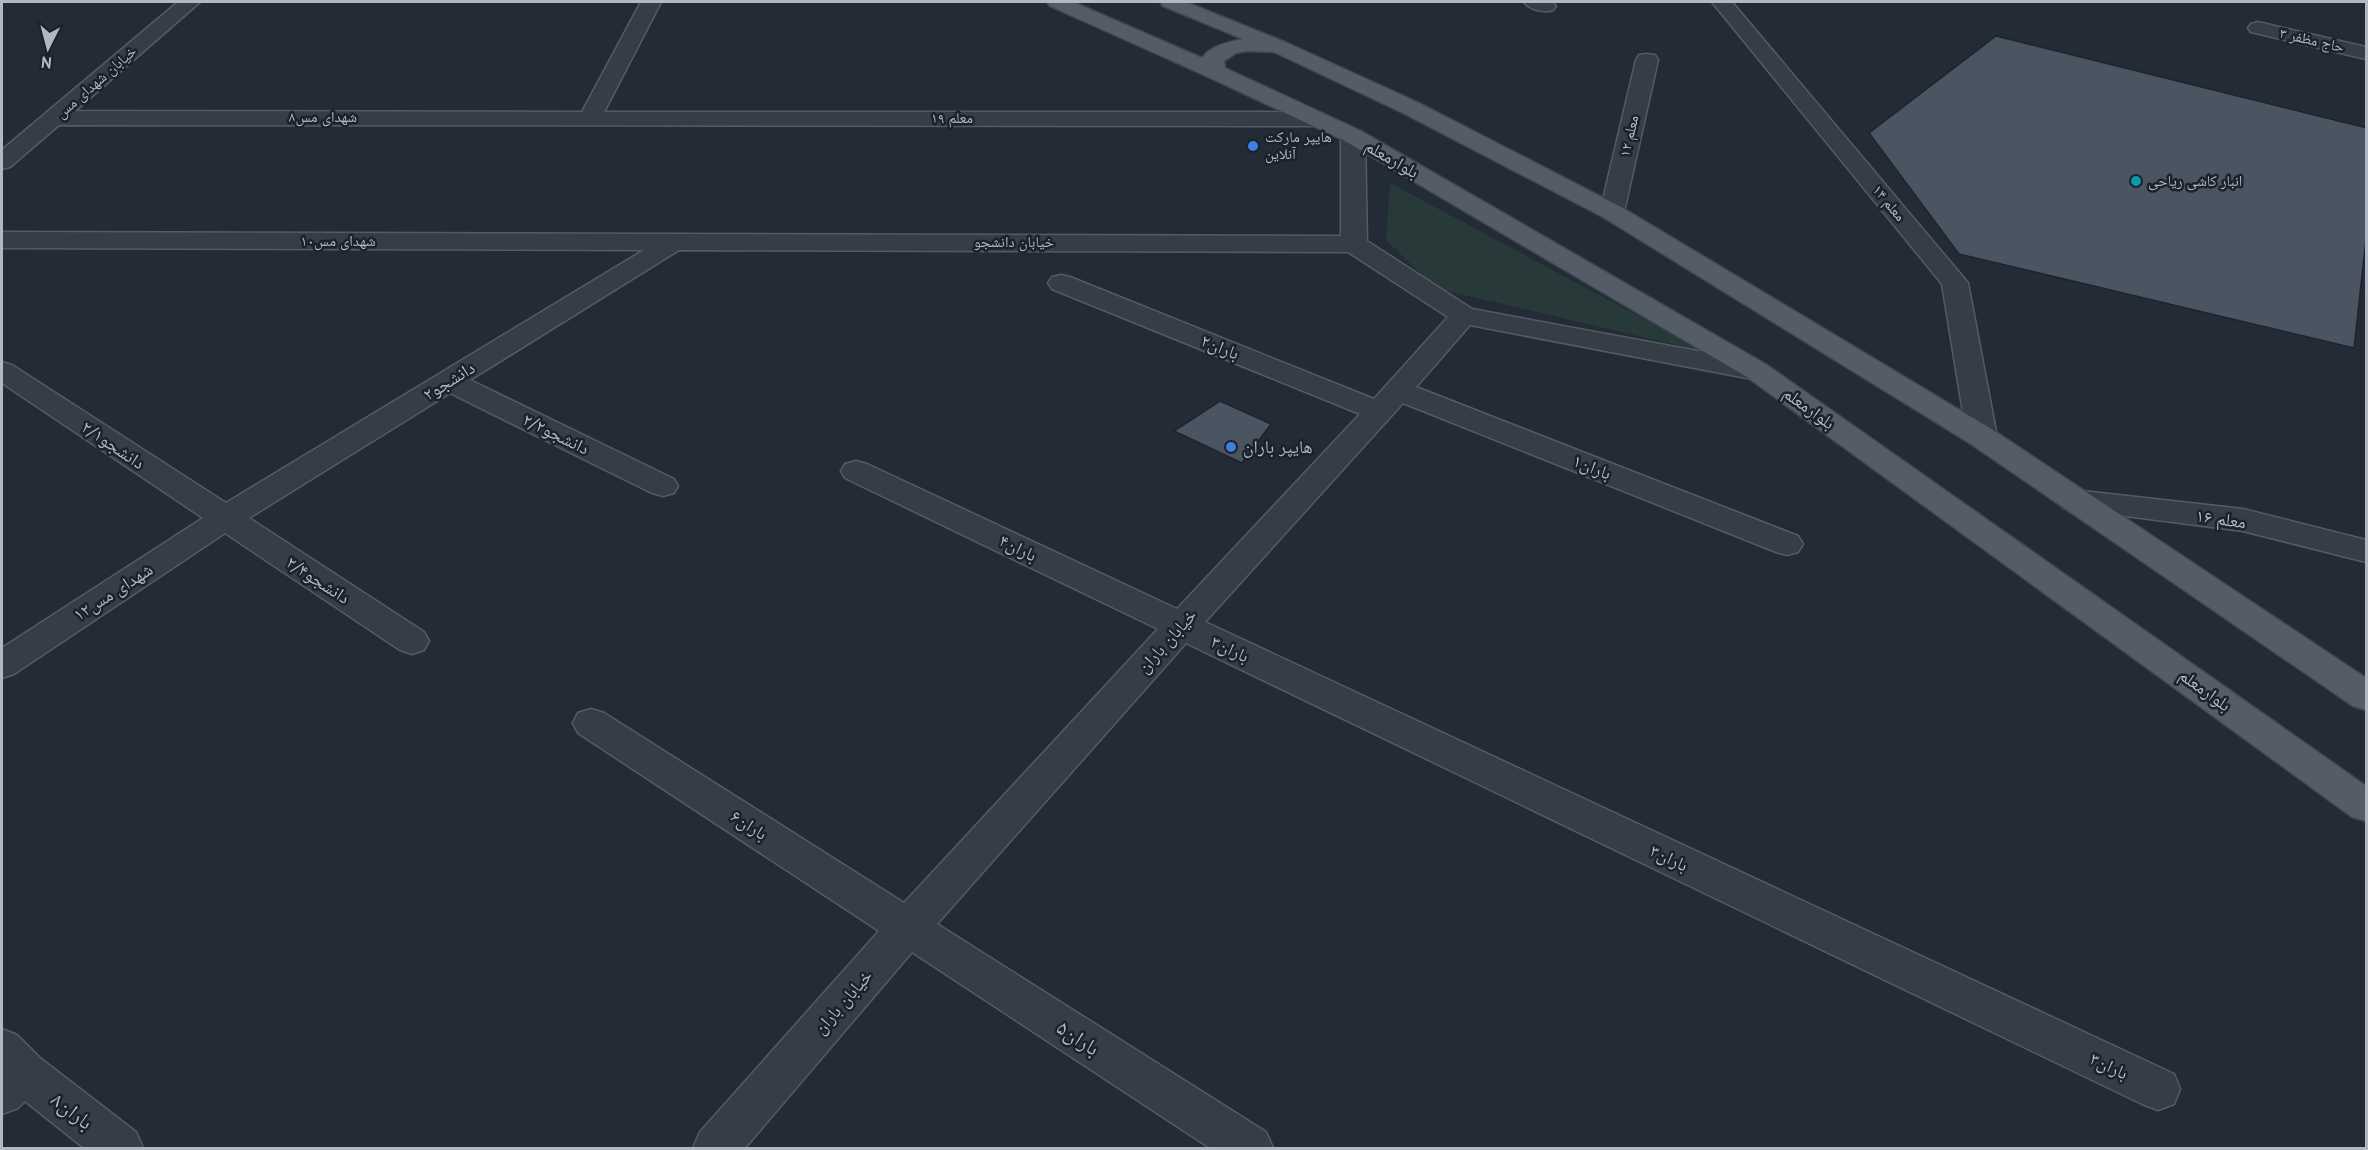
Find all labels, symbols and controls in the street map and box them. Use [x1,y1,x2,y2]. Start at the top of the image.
north arrow [18,18,78,78]
street label: حاج مظفر ۳ [2278,23,2347,57]
street label: خیابان شهدای مس [51,41,141,123]
text: N [40,52,53,73]
street label: شهدای مس۸ [289,107,357,127]
street label: معلم ۱۹ [931,108,973,128]
street label: معلم ۱۲ [1615,113,1644,159]
place label: هایپر مارکت آنلاین [1265,127,1332,164]
street label: بلوارمعلم [1361,134,1423,184]
marker: هایپر مارکت آنلاین [1246,139,1260,153]
place label: انبار کاشی ریاحی [2148,171,2242,191]
marker: انبار کاشی ریاحی [2129,174,2143,188]
street label: معلم ۱۴ [1868,180,1910,226]
street label: شهدای مس۱۰ [300,231,376,251]
street label: خیابان دانشجو [974,232,1055,252]
street label: باران۲ [1198,328,1243,365]
street label: دانشجو۲ [418,356,479,405]
street label: بلوارمعلم [1778,381,1840,435]
street label: دانشجو۲/۲ [519,408,593,460]
street label: دانشجو۲/۱ [77,415,149,474]
place label: هایپر باران [1243,435,1313,458]
marker: هایپر باران [1224,440,1238,454]
street label: باران۱ [1570,448,1615,485]
street label: معلم ۱۶ [2194,504,2248,534]
street label: باران۴ [995,529,1041,567]
street label: دانشجو۲/۴ [282,550,355,609]
street label: شهدای مس۱۲ [69,557,157,626]
street label: خیابان باران [1132,604,1201,678]
street label: باران۳ [1208,630,1253,667]
street label: بلوارمعلم [2174,663,2236,717]
street label: باران۶ [726,804,772,845]
street label: باران۳ [1647,839,1692,876]
street label: خیابان باران [808,964,877,1039]
street label: باران۵ [1052,1014,1105,1061]
street label: باران۳ [2087,1047,2132,1084]
street label: باران۸ [46,1086,99,1135]

